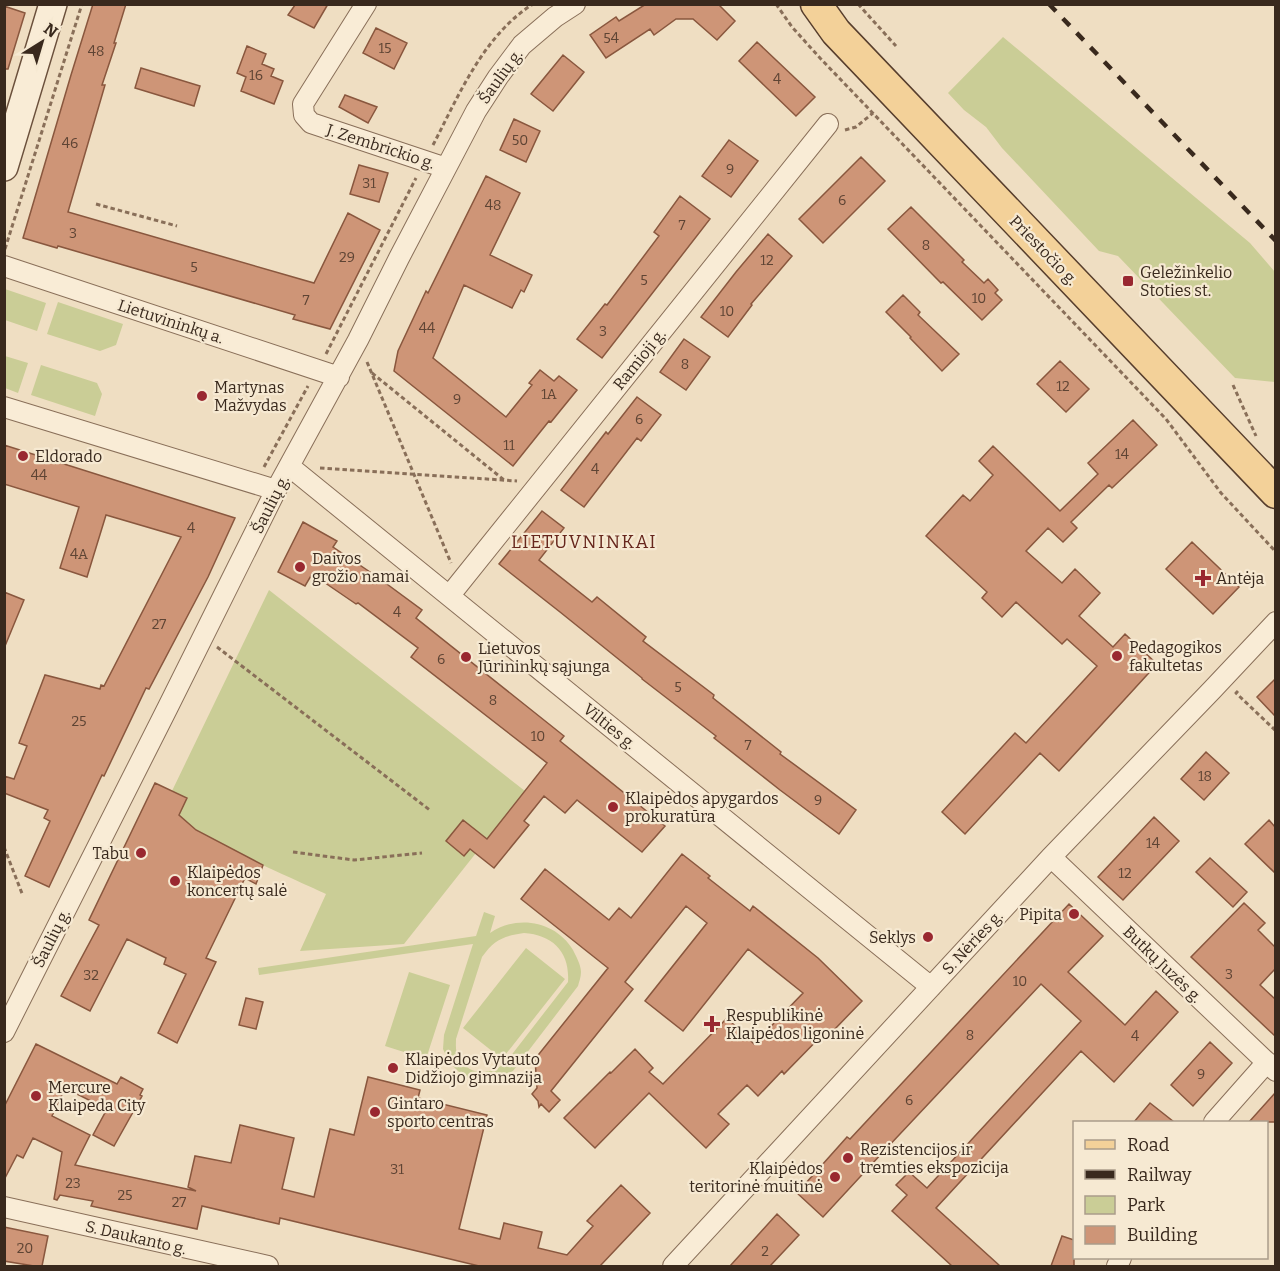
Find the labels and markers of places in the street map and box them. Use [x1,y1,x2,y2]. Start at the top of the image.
place label: Geležinkelio Stoties st. [1140,263,1232,300]
marker: Geležinkelio Stoties st. [1121,274,1135,288]
place label: Martynas Mažvydas [214,378,287,415]
marker: Martynas Mažvydas [195,389,209,403]
place label: Eldorado [35,447,102,466]
marker: Eldorado [16,449,30,463]
place label: Daivos grožio namai [312,549,409,586]
marker: Daivos grožio namai [293,560,307,574]
marker: Antėja [1194,569,1212,587]
place label: Antėja [1216,569,1265,588]
place label: Pedagogikos fakultetas [1129,638,1222,675]
place label: Lietuvos Jūrininkų sąjunga [477,639,610,676]
marker: Pedagogikos fakultetas [1110,649,1124,663]
marker: Lietuvos Jūrininkų sąjunga [459,650,473,664]
place label: Klaipėdos apygardos prokuratūra [625,789,779,826]
marker: Klaipėdos apygardos prokuratūra [606,800,620,814]
place label: Tabu [93,844,129,863]
marker: Tabu [134,846,148,860]
place label: Klaipėdos koncertų salė [187,863,287,900]
marker: Klaipėdos koncertų salė [168,874,182,888]
place label: Pipita [1019,905,1062,924]
marker: Pipita [1067,907,1081,921]
place label: Seklys [869,928,916,947]
marker: Seklys [921,930,935,944]
place label: Respublikinė Klaipėdos ligoninė [726,1006,864,1043]
marker: Respublikinė Klaipėdos ligoninė [703,1015,721,1033]
place label: Klaipėdos Vytauto Didžiojo gimnazija [405,1050,542,1087]
marker: Klaipėdos Vytauto Didžiojo gimnazija [386,1061,400,1075]
place label: Mercure Klaipeda City [48,1078,146,1115]
marker: Mercure Klaipeda City [29,1089,43,1103]
place label: Gintaro sporto centras [387,1094,494,1131]
marker: Gintaro sporto centras [368,1105,382,1119]
place label: Rezistencijos ir tremties ekspozicija [860,1140,1009,1177]
marker: Rezistencijos ir tremties ekspozicija [841,1151,855,1165]
place label: Klaipėdos teritorinė muitinė [689,1159,823,1196]
marker: Klaipėdos teritorinė muitinė [828,1170,842,1184]

